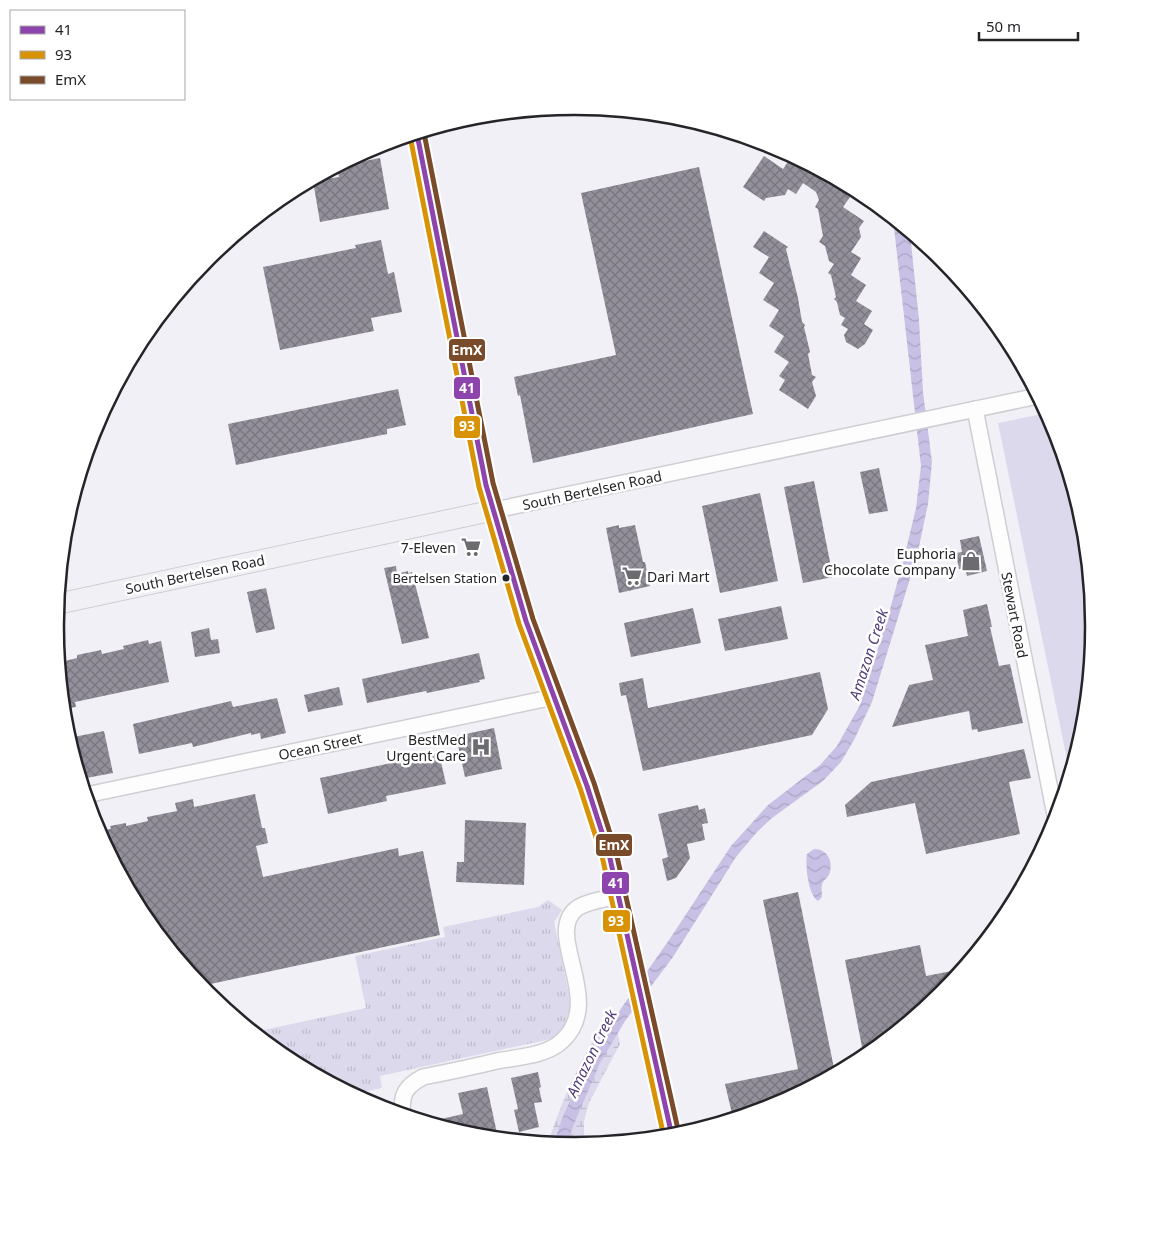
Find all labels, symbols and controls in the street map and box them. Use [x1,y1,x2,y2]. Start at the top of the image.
legend [10,10,185,100]
scale bar [979,10,1078,42]
text: 50 m [986,16,1021,36]
text: 41 [55,19,72,39]
text: 93 [55,44,72,64]
text: EmX [55,69,86,89]
line badge: EmX [448,338,486,362]
text: EmX [452,340,483,359]
line badge: 41 [453,376,481,400]
text: 41 [459,378,475,397]
line badge: 93 [453,415,481,439]
text: 93 [459,416,475,435]
street label: South Bertelsen Road [521,466,663,514]
supermarket icon: 7-Eleven [460,536,482,558]
place label: 7-Eleven [401,538,456,557]
place label: Euphoria Chocolate Company [824,544,957,579]
street label: South Bertelsen Road [124,550,266,598]
shop icon: Euphoria Chocolate Company [960,550,982,572]
supermarket icon: Dari Mart [621,565,643,587]
place label: Dari Mart [647,567,710,586]
place label: Bertelsen Station [392,569,497,587]
street label: Stewart Road [997,570,1033,660]
marker: Bertelsen Station [501,573,511,583]
water label: Amazon Creek [844,605,892,703]
street label: Ocean Street [277,728,363,764]
place label: BestMed Urgent Care [386,730,466,765]
hospital icon: BestMed Urgent Care [470,736,492,758]
line badge: EmX [595,833,633,857]
text: EmX [599,835,630,854]
line badge: 41 [601,871,630,895]
text: 41 [608,873,624,892]
line badge: 93 [602,909,631,933]
text: 93 [608,911,624,930]
water label: Amazon Creek [561,1006,621,1101]

